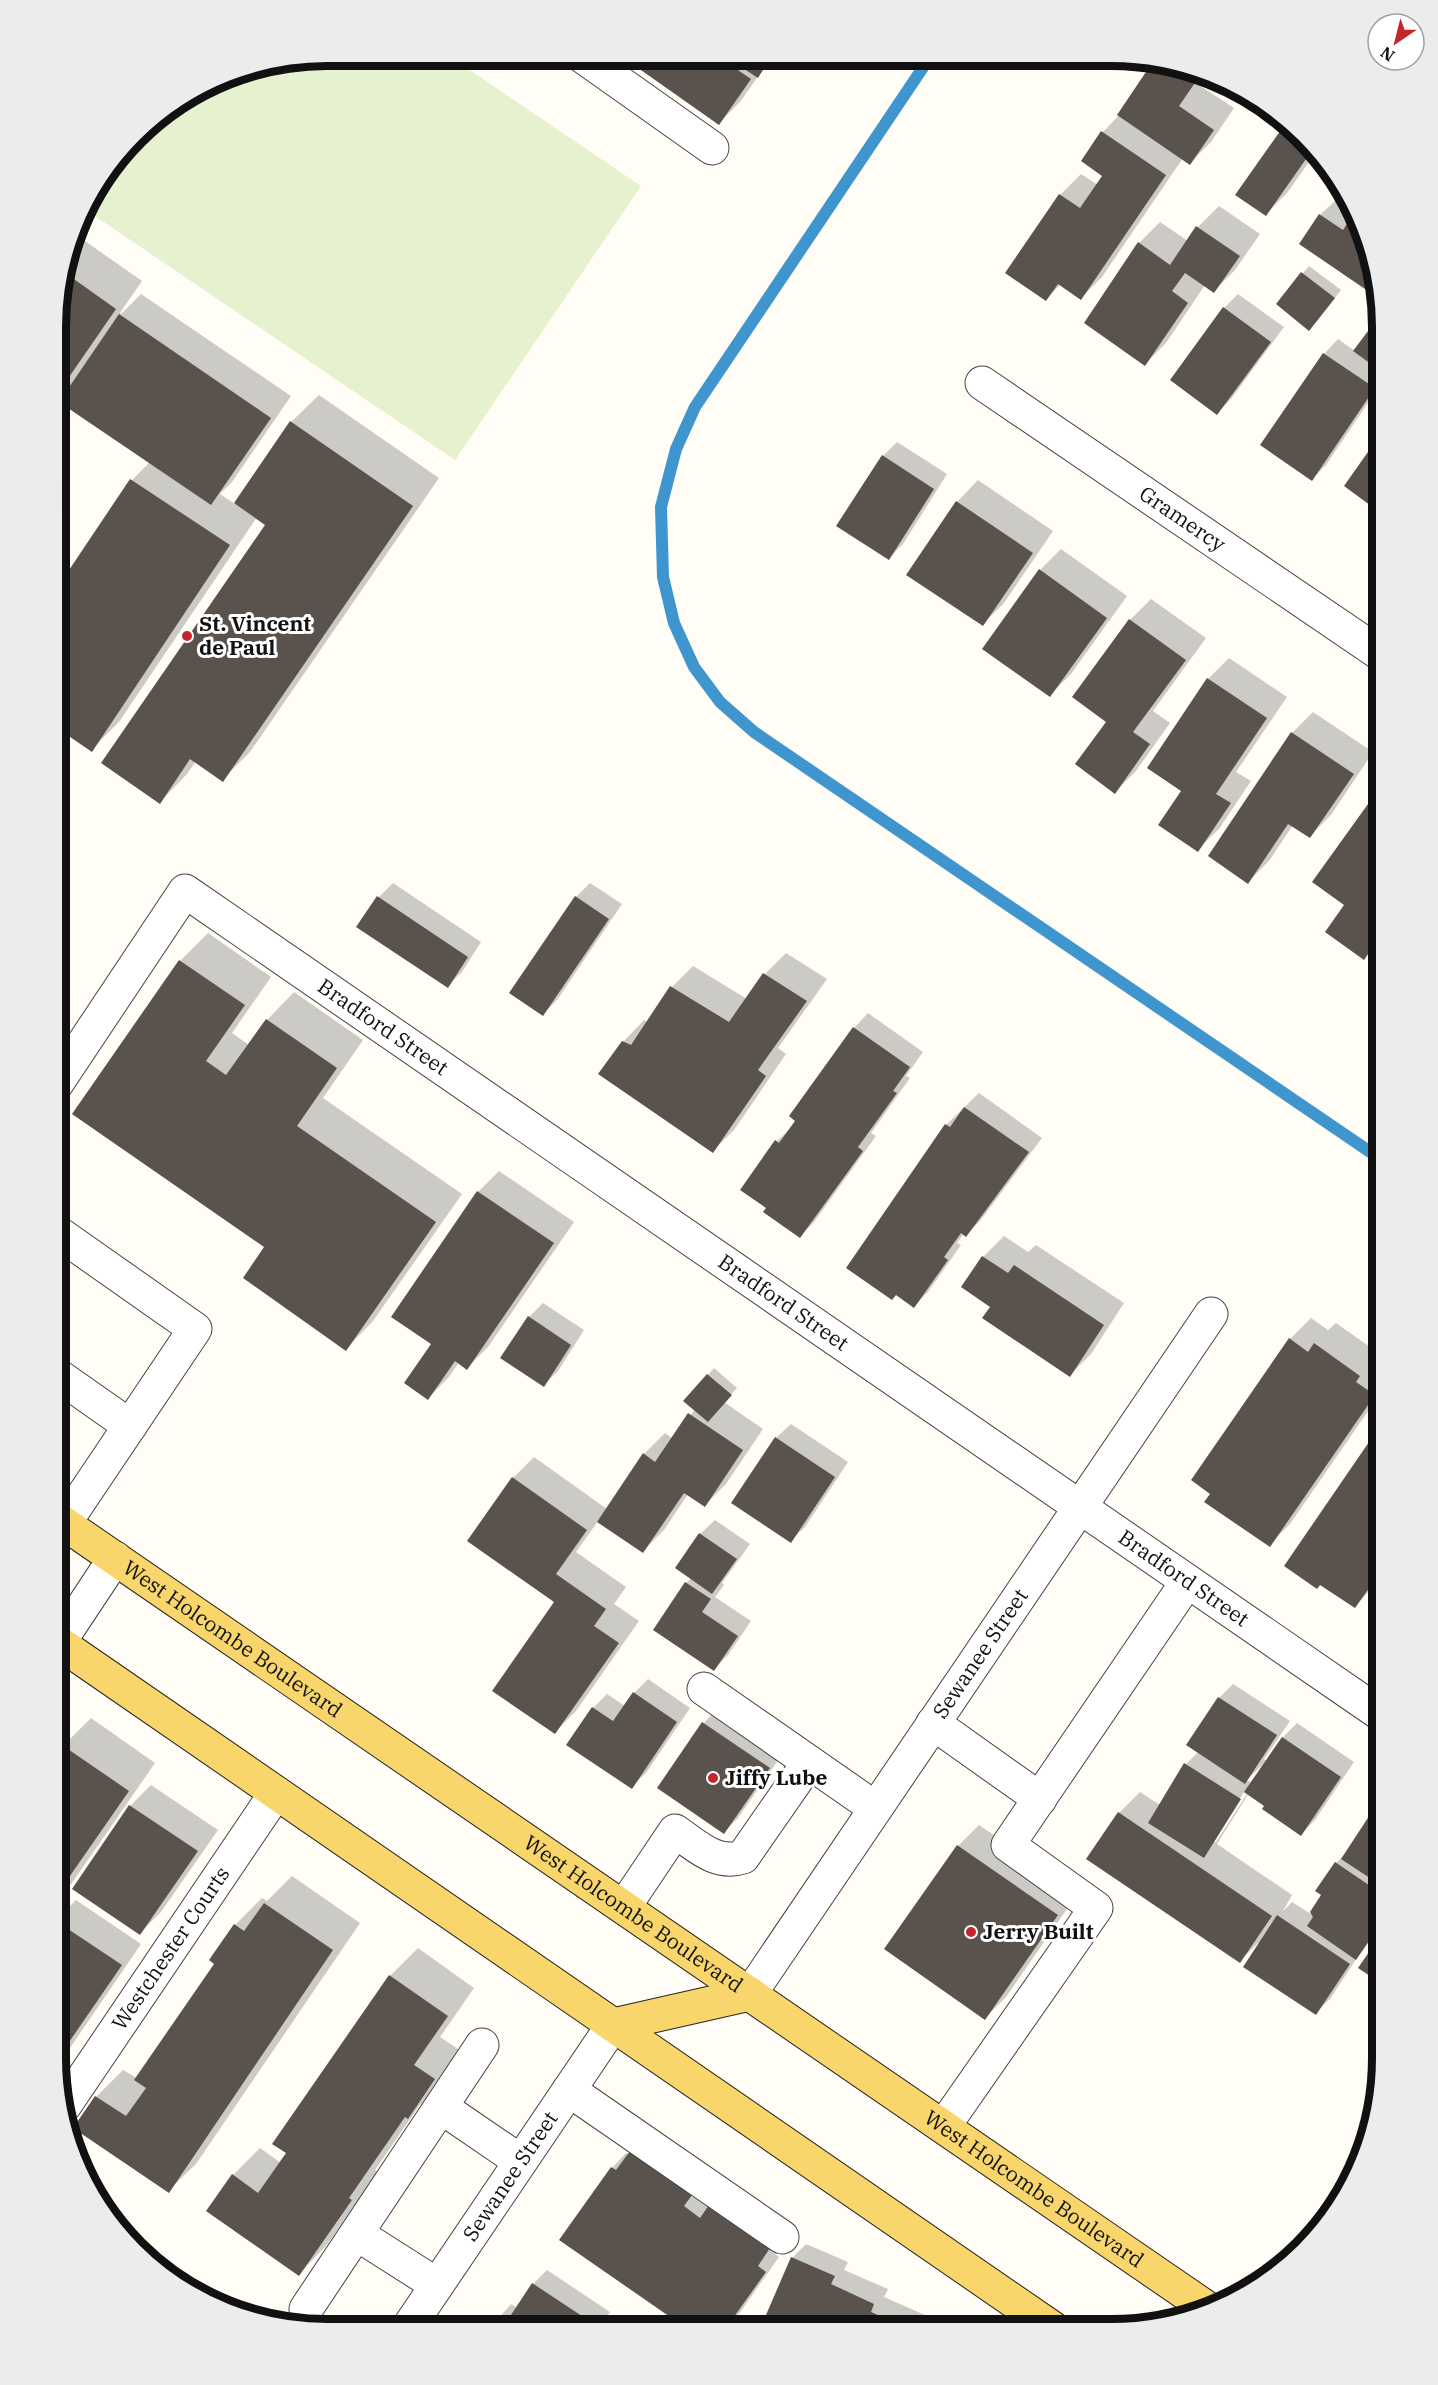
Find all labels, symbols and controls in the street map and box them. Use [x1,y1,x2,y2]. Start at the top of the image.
north arrow [1366,12,1426,72]
text: N [1376,42,1398,66]
street label: Gramercy [1134,479,1232,558]
place label: St. Vincent de Paul [199,609,311,661]
marker: St. Vincent de Paul [180,629,194,643]
street label: Bradford Street [313,972,454,1081]
street label: Bradford Street [713,1247,855,1357]
street label: Bradford Street [1113,1523,1255,1632]
street label: West Holcombe Boulevard [118,1553,348,1724]
street label: Sewanee Street [926,1583,1034,1724]
place label: Jiffy Lube [725,1763,827,1791]
marker: Jiffy Lube [706,1771,720,1785]
street label: West Holcombe Boulevard [519,1828,749,1999]
street label: Westchester Courts [105,1861,235,2035]
place label: Jerry Built [983,1917,1094,1945]
marker: Jerry Built [964,1925,978,1939]
street label: West Holcombe Boulevard [919,2103,1150,2274]
street label: Sewanee Street [456,2105,564,2246]

